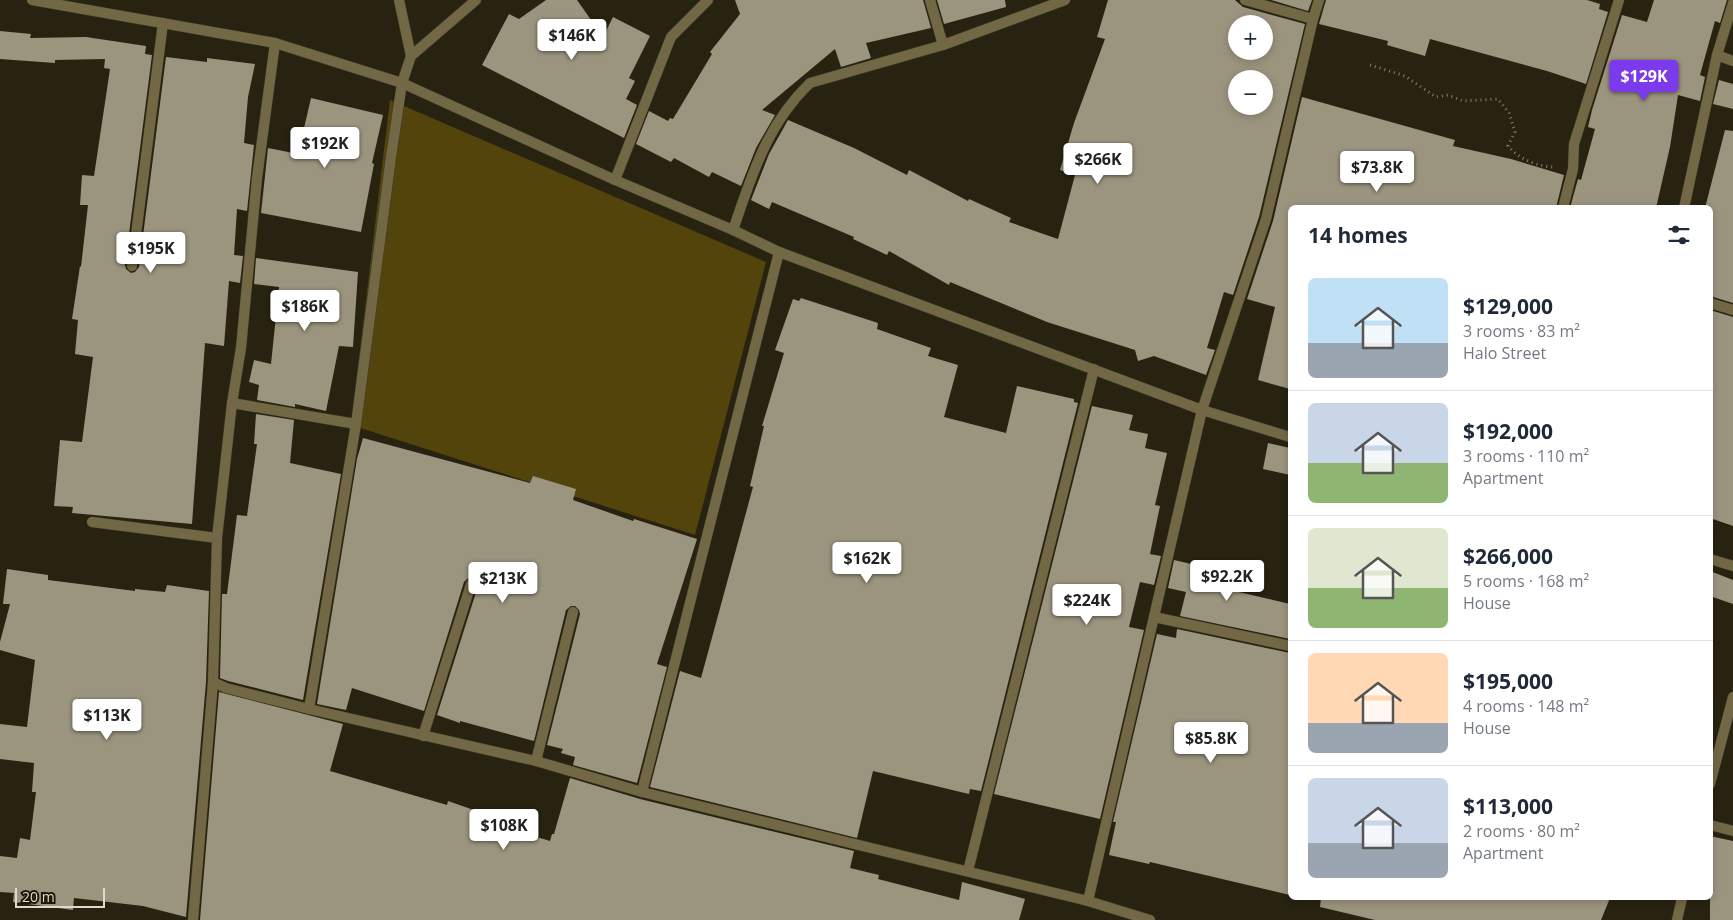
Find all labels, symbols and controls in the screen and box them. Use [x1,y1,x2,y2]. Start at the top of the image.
map controls [1228,15,1273,115]
button: + [1228,15,1273,60]
pin: $146K [537,18,607,61]
text: $146K [548,24,596,46]
pin: $129K [1609,59,1679,102]
text: $129K [1620,65,1668,87]
button: − [1228,70,1273,115]
pin: $192K [290,126,360,169]
text: $192K [301,132,349,154]
pin: $266K [1063,142,1133,185]
text: $266K [1074,148,1122,170]
pin: $73.8K [1336,150,1418,193]
text: $73.8K [1351,156,1403,178]
text: 14 homes [1308,221,1408,249]
icon: filters [1665,221,1693,249]
pin: $195K [116,232,186,274]
text: $195K [127,237,175,259]
pin: $186K [270,290,340,332]
text: $129,000 [1463,292,1553,320]
text: $186K [281,295,329,317]
icon: home [1348,298,1408,358]
text: 3 rooms · 83 m² [1463,320,1580,342]
text: Halo Street [1463,342,1546,364]
text: $192,000 [1463,417,1553,445]
icon: home [1348,423,1408,483]
text: 3 rooms · 110 m² [1463,445,1589,467]
text: Apartment [1463,467,1543,489]
pin: $162K [832,542,902,584]
text: $266,000 [1463,542,1553,570]
text: $162K [843,547,891,569]
icon: home [1348,548,1408,608]
pin: $92.2K [1186,560,1268,602]
pin: $213K [468,562,538,604]
text: $92.2K [1201,565,1253,587]
text: $213K [479,567,527,589]
text: 5 rooms · 168 m² [1463,570,1589,592]
pin: $224K [1052,584,1122,626]
text: $224K [1063,589,1111,611]
text: House [1463,592,1511,614]
text: $195,000 [1463,667,1553,695]
icon: home [1348,673,1408,733]
text: 4 rooms · 148 m² [1463,695,1589,717]
pin: $113K [72,698,142,741]
text: $113K [83,704,131,726]
text: House [1463,717,1511,739]
pin: $85.8K [1170,722,1252,764]
text: $85.8K [1185,727,1237,749]
text: $113,000 [1463,792,1553,820]
icon: home [1348,798,1408,858]
pin: $108K [469,808,539,851]
text: $108K [480,814,528,836]
text: 2 rooms · 80 m² [1463,820,1580,842]
text: Apartment [1463,842,1543,864]
scale bar [15,885,105,908]
text: 20 m [22,887,55,906]

